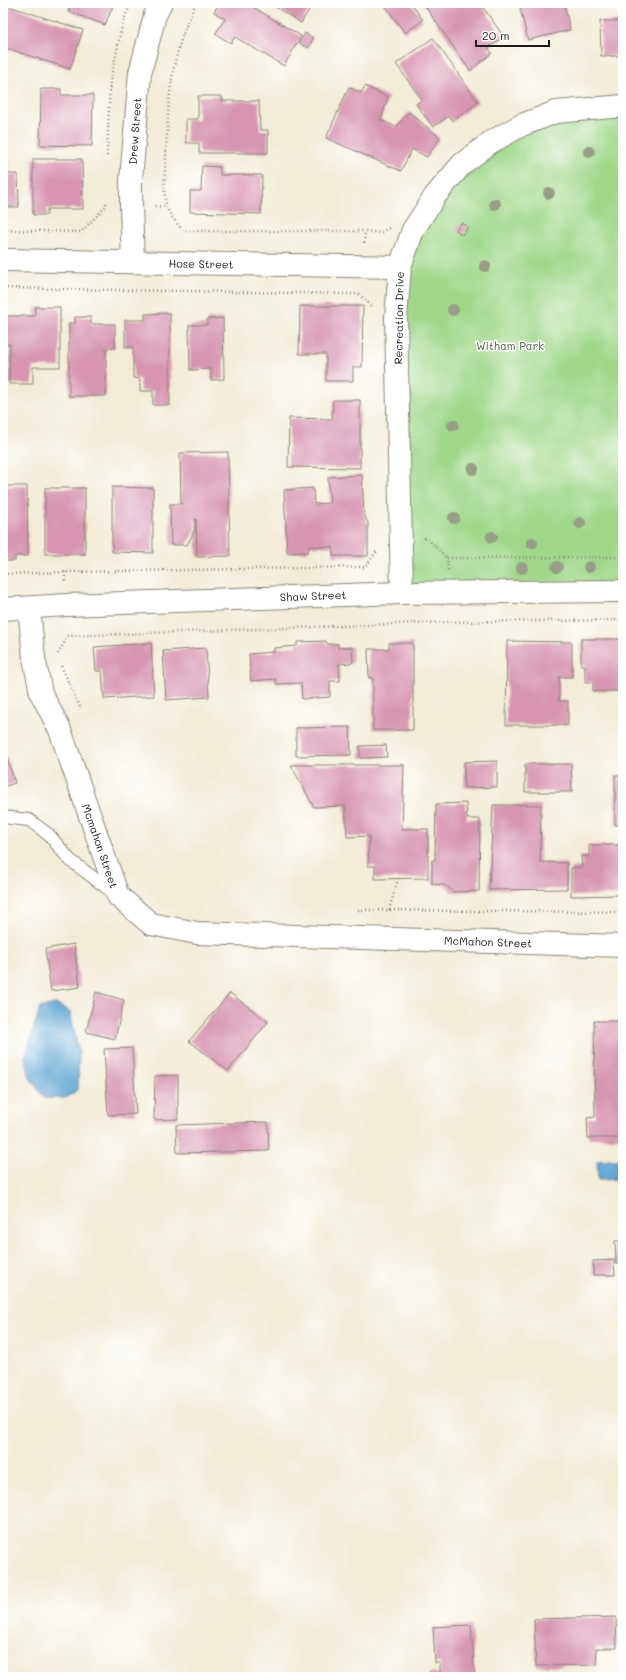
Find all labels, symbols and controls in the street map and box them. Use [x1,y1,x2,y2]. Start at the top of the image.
scale bar [476,22,549,48]
text: 20 m [482,27,510,43]
street label: Drew Street [125,97,144,165]
street label: Hose Street [168,255,234,272]
street label: Recreation Drive [390,271,407,365]
park label: Witham Park [476,338,544,353]
street label: Shaw Street [280,587,347,604]
street label: Mcmahon Street [79,802,122,890]
street label: McMahon Street [444,932,533,951]

